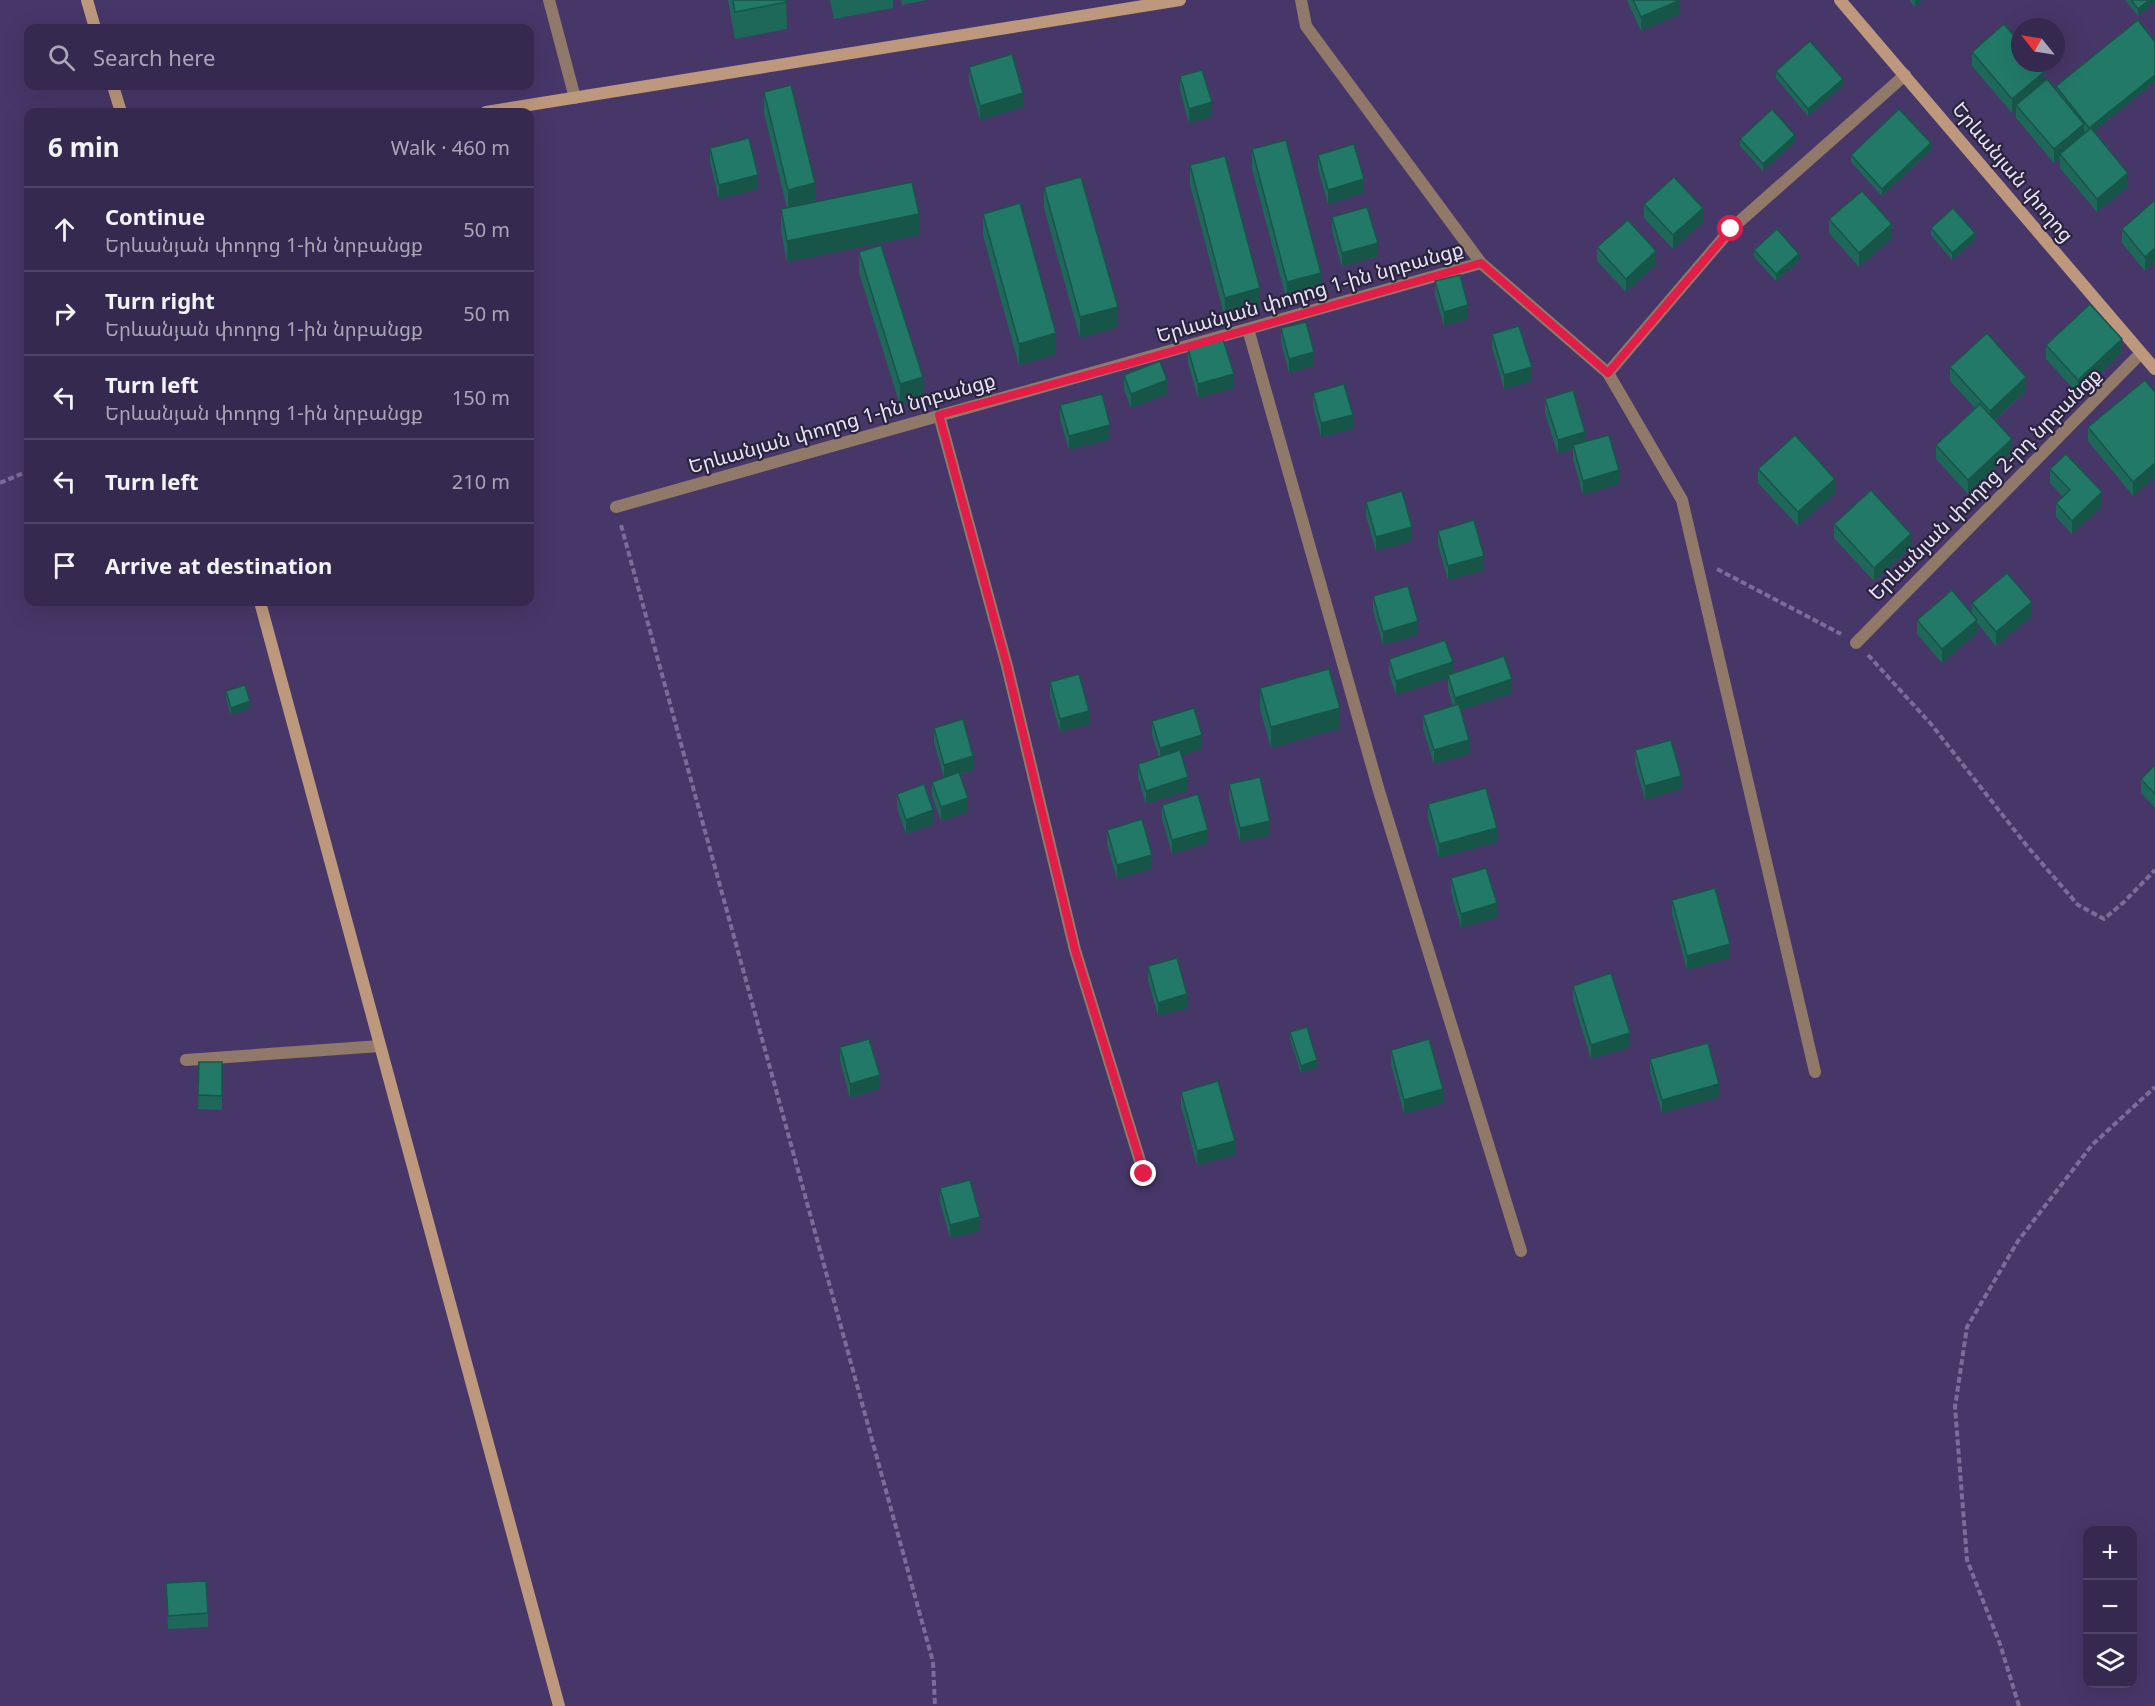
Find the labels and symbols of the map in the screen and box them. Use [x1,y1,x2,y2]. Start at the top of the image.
north arrow [2011,18,2065,72]
street label: Երևանյան փողոց [1947,96,2080,248]
route start [1717,215,1743,241]
street label: Երևանյան փողոց 1-ին նրբանցք [1153,235,1466,348]
street label: Երևանյան փողոց 2-րդ նրբանցք [1862,361,2107,606]
street label: Երևանյան փողոց 1-ին նրբանցք [685,366,998,479]
route end [1130,1160,1156,1186]

